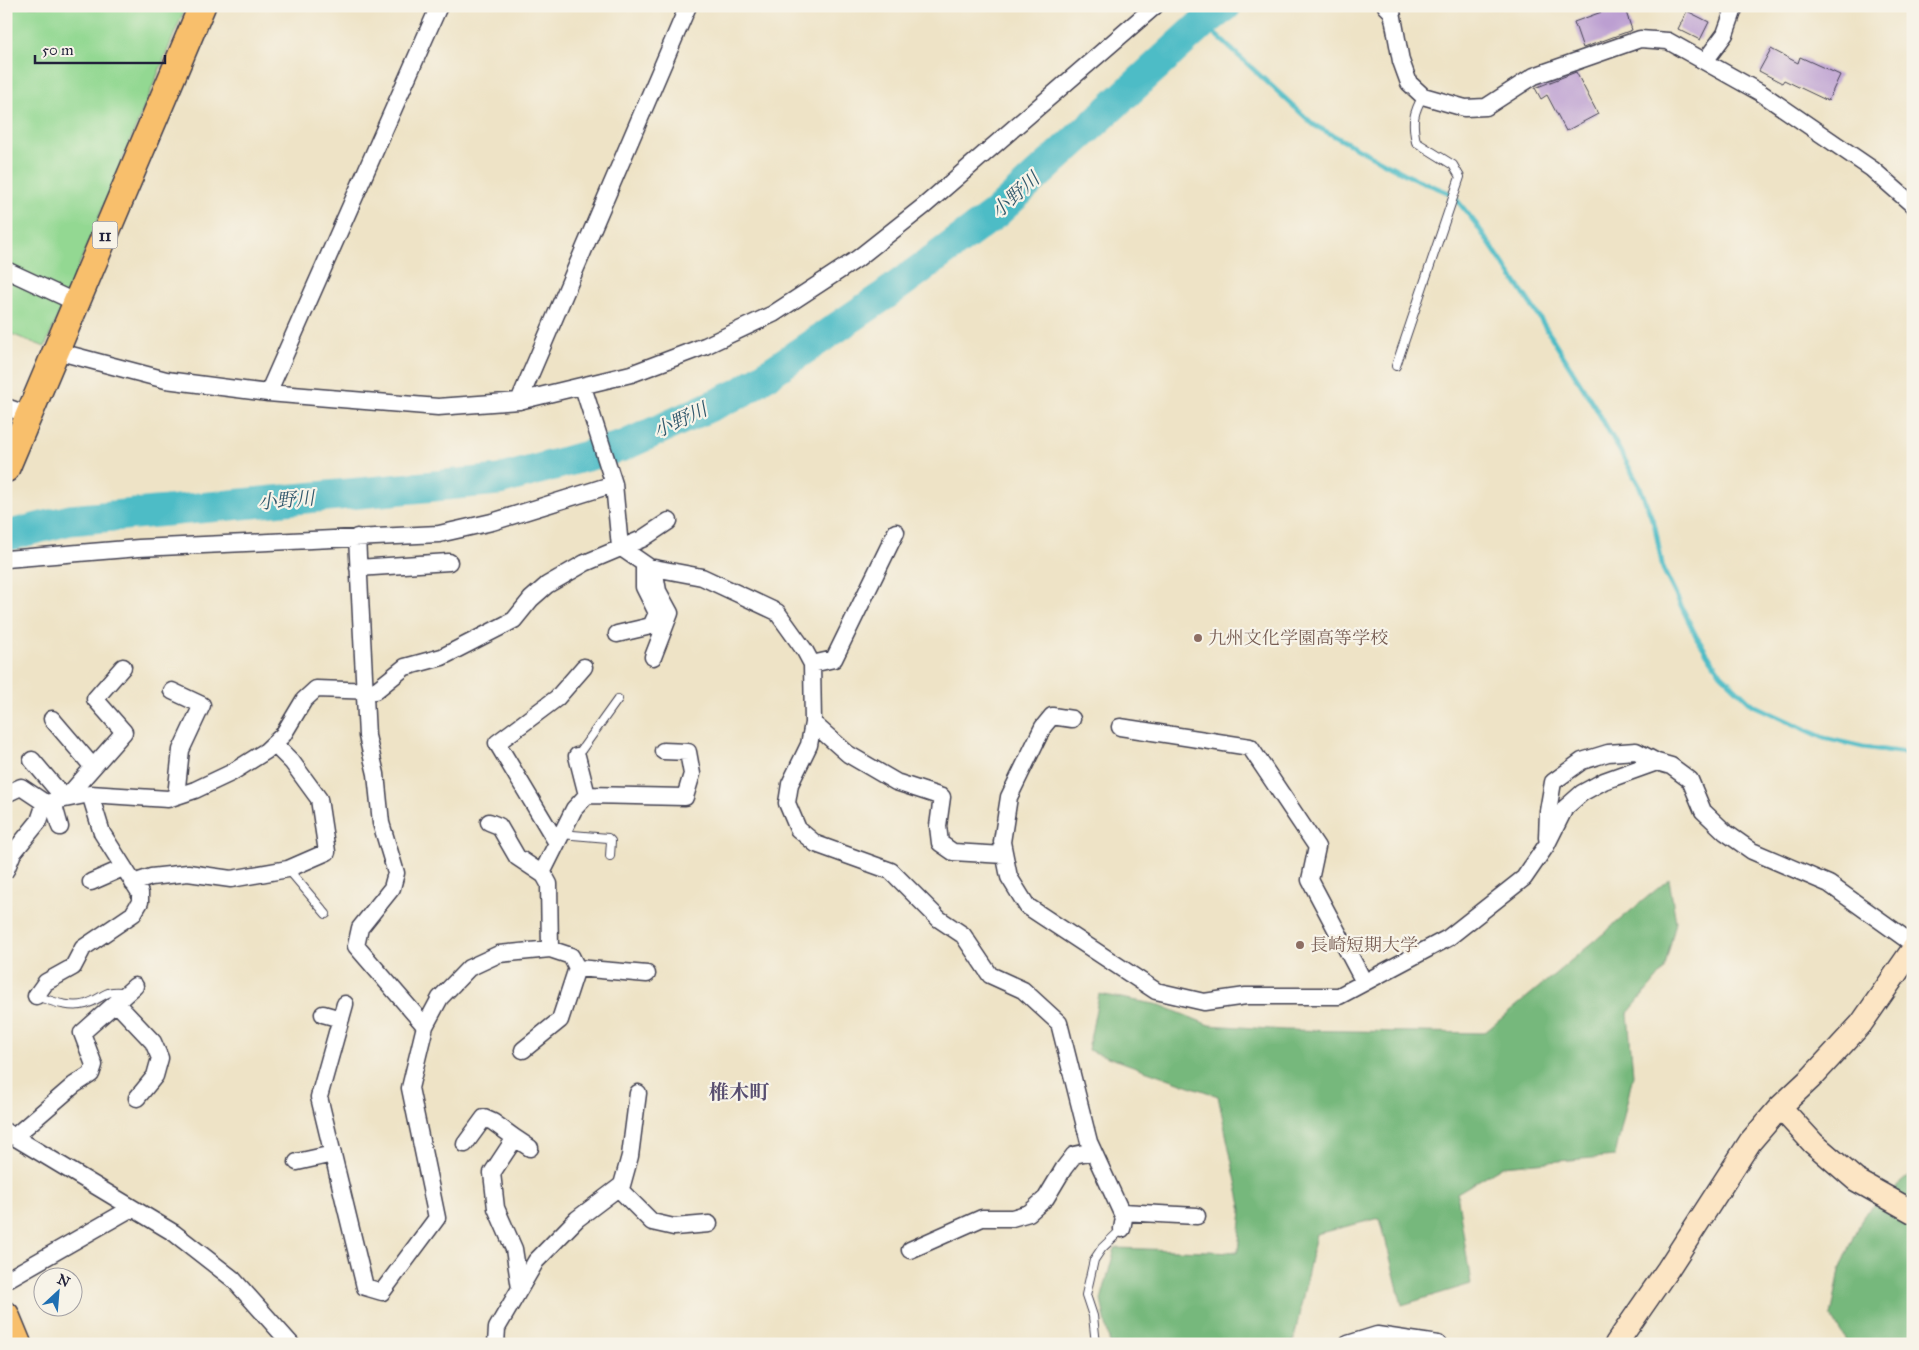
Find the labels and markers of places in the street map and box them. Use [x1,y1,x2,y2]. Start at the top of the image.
place label: 九州文化学園高等学校 [1208,627,1388,649]
marker: 九州文化学園高等学校 [1192,632,1204,644]
place label: 長崎短期大学 [1310,934,1418,956]
marker: 長崎短期大学 [1294,939,1306,951]

